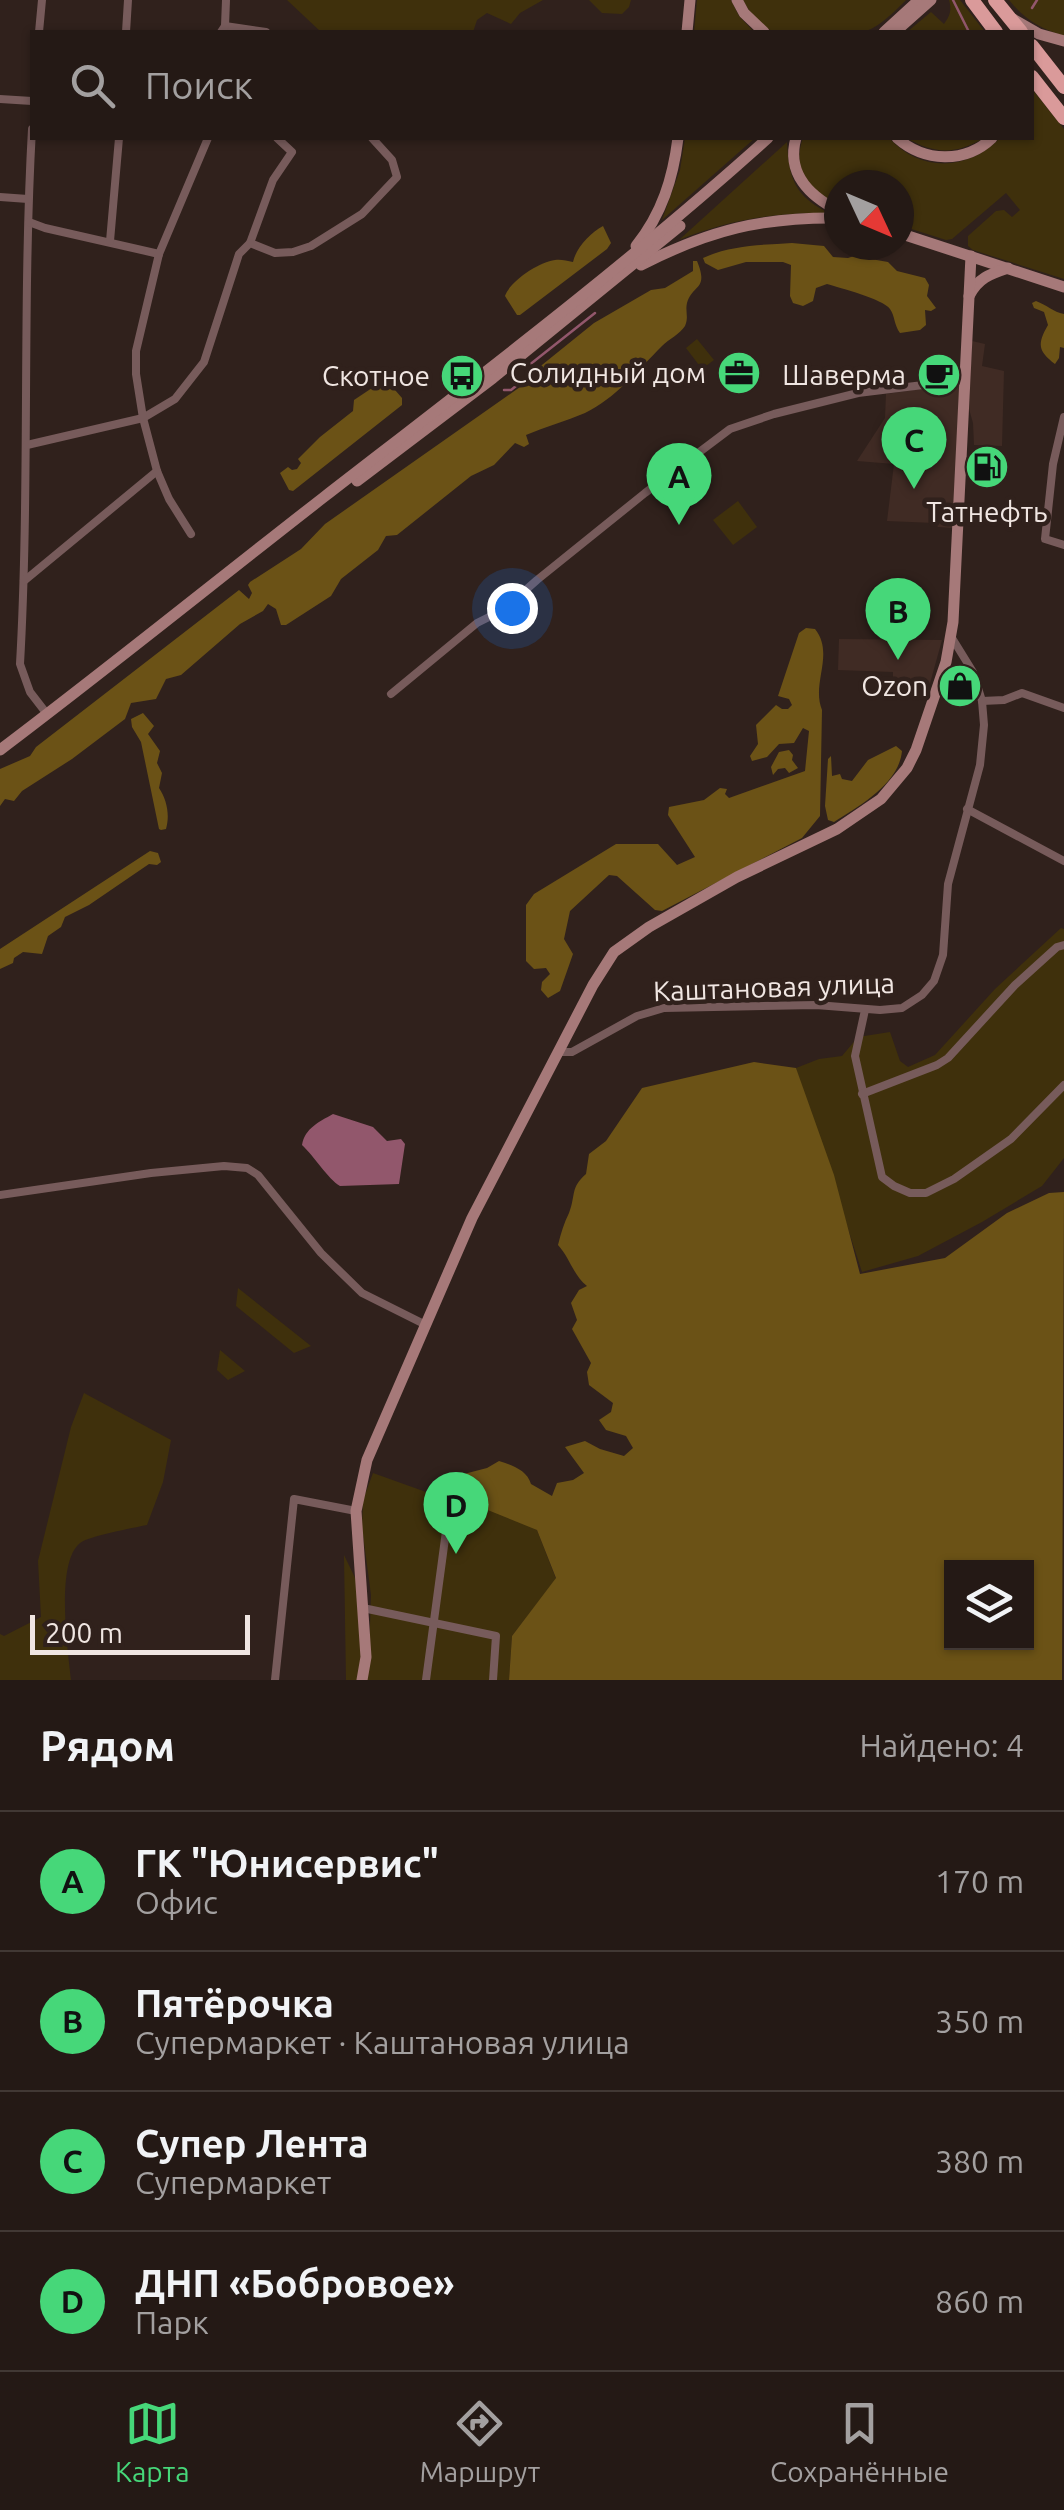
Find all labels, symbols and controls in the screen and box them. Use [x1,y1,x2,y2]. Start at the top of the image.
search box [30,30,1034,140]
icon: search [65,58,120,113]
text: Поиск [145,64,253,106]
north arrow [824,170,914,260]
office icon: Солидный дом [716,350,762,396]
cafe icon: Шаверма [916,352,962,398]
bus stop icon: Скотное [439,353,485,399]
place label: Солидный дом [510,357,706,388]
place label: Шаверма [782,359,906,390]
place label: Скотное [322,360,430,391]
pin: C [882,406,946,489]
pin: A [646,442,712,525]
fuel station icon: Татнефть [964,444,1010,490]
place label: Татнефть [926,496,1048,527]
pin: B [866,578,930,660]
your location [487,583,538,634]
shop icon: Ozon [937,663,983,709]
place label: Ozon [861,670,928,701]
street label: Каштановая улица [653,967,895,1006]
pin: D [424,1472,488,1554]
map controls [944,1560,1034,1650]
button: layers [944,1560,1034,1650]
scale bar [30,1610,250,1654]
text: 200 m [45,1617,123,1648]
text: Рядом [40,1722,175,1769]
text: Найдено: 4 [859,1727,1024,1763]
text: ГК "Юнисервис" [135,1842,439,1884]
text: A [61,1863,84,1899]
text: 170 m [935,1863,1024,1899]
text: Офис [135,1884,218,1920]
text: Пятёрочка [135,1982,334,2024]
text: B [62,2003,83,2039]
text: 350 m [935,2003,1024,2039]
text: Супермаркет · Каштановая улица [135,2024,630,2060]
text: Супер Лента [135,2122,369,2164]
text: C [62,2143,83,2179]
text: 380 m [935,2143,1024,2179]
text: Супермаркет [135,2164,331,2200]
text: ДНП «Бобровое» [135,2262,455,2304]
text: D [61,2283,84,2319]
text: 860 m [935,2283,1024,2319]
text: Парк [135,2304,209,2340]
tab: Карта [115,2396,190,2487]
tab: Маршрут [419,2396,540,2487]
tab: Сохранённые [770,2396,949,2487]

